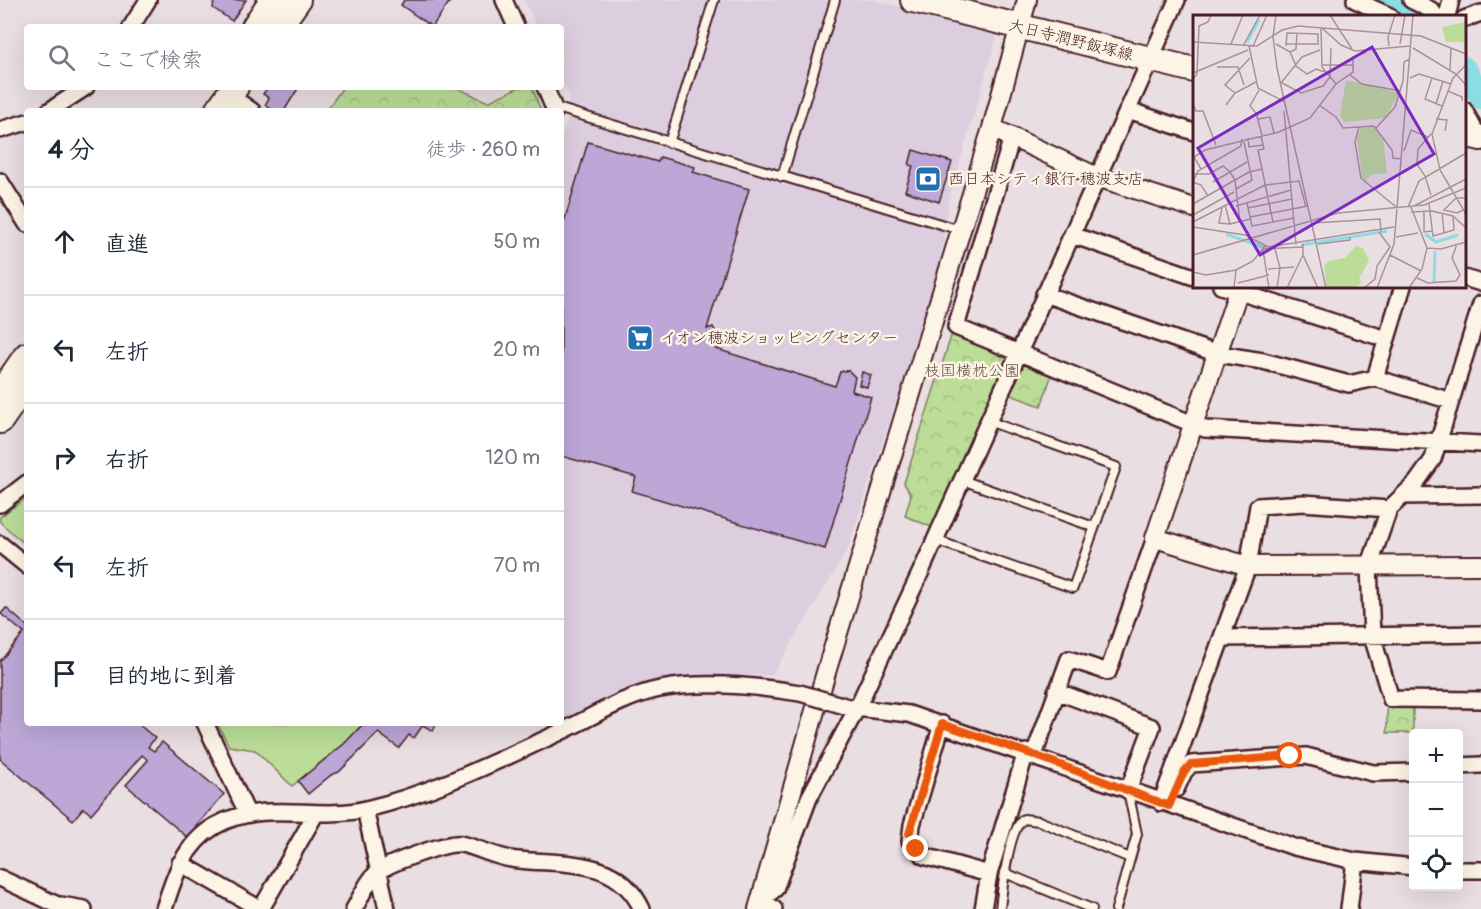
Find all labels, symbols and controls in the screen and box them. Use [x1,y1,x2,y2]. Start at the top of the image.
street label: 大日寺潤野飯塚線 [1006,15,1136,65]
inset map [1193,15,1466,288]
search box [24,24,564,90]
icon: search [45,41,78,74]
text: ここで検索 [93,46,203,74]
text: 4 分 [48,134,95,166]
text: 徒歩 · 260 m [426,137,540,162]
bank icon: 西日本シティ銀行 穂波支店 [913,164,943,194]
place label: 西日本シティ銀行 穂波支店 [948,169,1143,189]
icon: ahead [48,225,81,258]
text: 50 m [493,229,540,254]
text: 直進 [105,230,149,258]
supermarket icon: イオン穂波ショッピングセンター [625,323,655,353]
place label: イオン穂波ショッピングセンター [660,328,898,348]
icon: left [48,333,81,366]
text: 20 m [493,337,540,362]
text: 左折 [105,338,149,366]
park label: 枝国横枕公園 [924,361,1020,381]
icon: right [48,441,81,474]
text: 120 m [485,445,540,470]
text: 右折 [105,446,149,474]
icon: left [48,549,81,582]
text: 70 m [494,553,540,578]
text: 左折 [105,554,149,582]
icon: arrive [48,657,81,690]
text: 目的地に到着 [105,662,237,690]
map controls [1409,729,1463,891]
button: + [1409,729,1463,783]
route start [1276,742,1302,768]
button: − [1409,783,1463,837]
route end [902,835,928,861]
button: locate [1409,837,1463,891]

